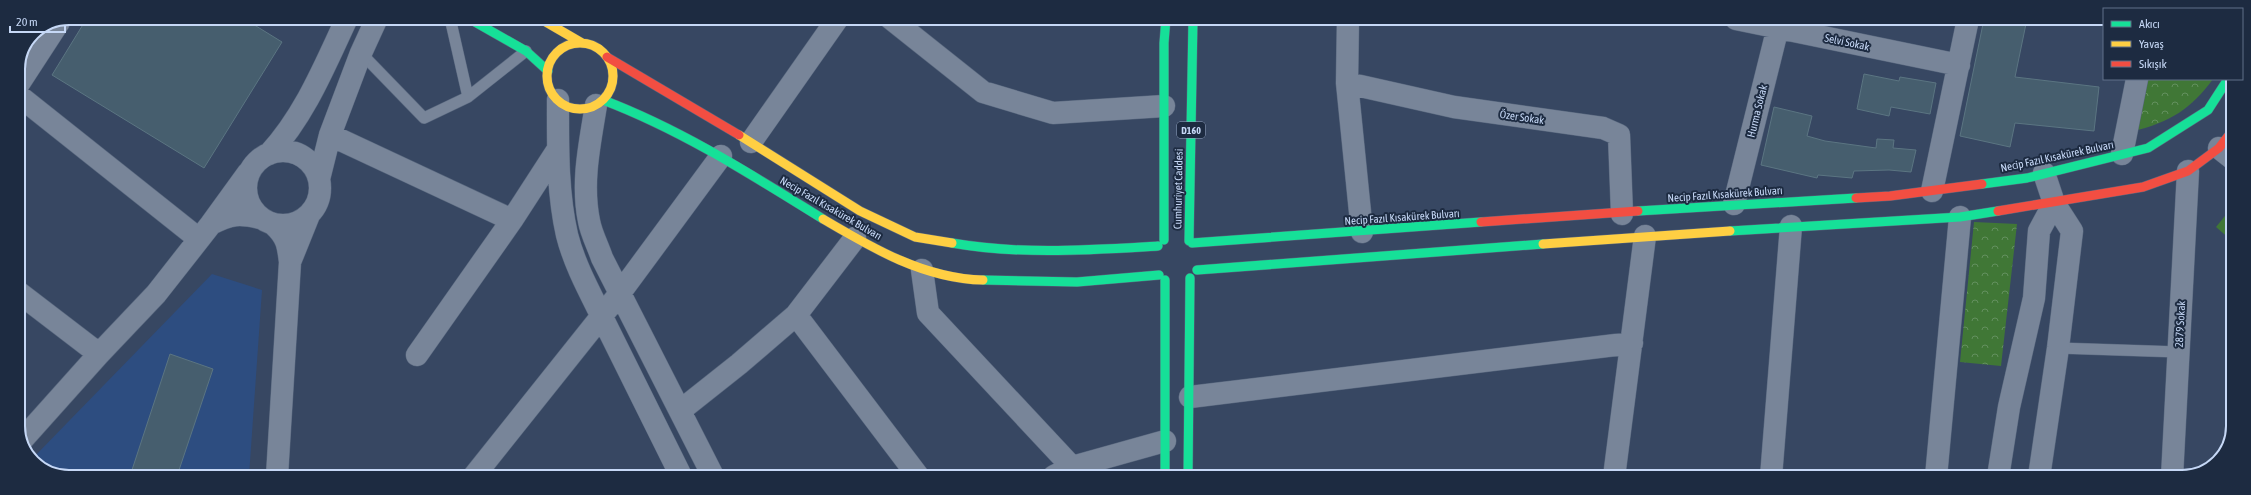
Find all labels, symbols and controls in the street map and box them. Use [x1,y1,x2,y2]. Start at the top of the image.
scale bar [10,8,65,34]
legend [2103,8,2243,80]
text: 20 m [16,15,38,29]
text: Akıcı [2139,17,2160,31]
street label: Selvi Sokak [1823,31,1871,53]
text: Yavaş [2139,37,2164,51]
text: Sıkışık [2139,57,2167,71]
street label: Hurma Sokak [1745,83,1769,139]
street label: Özer Sokak [1499,108,1545,126]
road number: D160 [1177,122,1205,138]
street label: Necip Fazıl Kısakürek Bulvarı [1999,138,2115,174]
street label: Cumhuriyet Caddesi [1171,149,1185,229]
street label: Necip Fazıl Kısakürek Bulvarı [778,174,884,242]
street label: Necip Fazıl Kısakürek Bulvarı [1667,184,1783,204]
street label: Necip Fazıl Kısakürek Bulvarı [1344,207,1460,227]
street label: 2879 Sokak [2173,300,2187,348]

